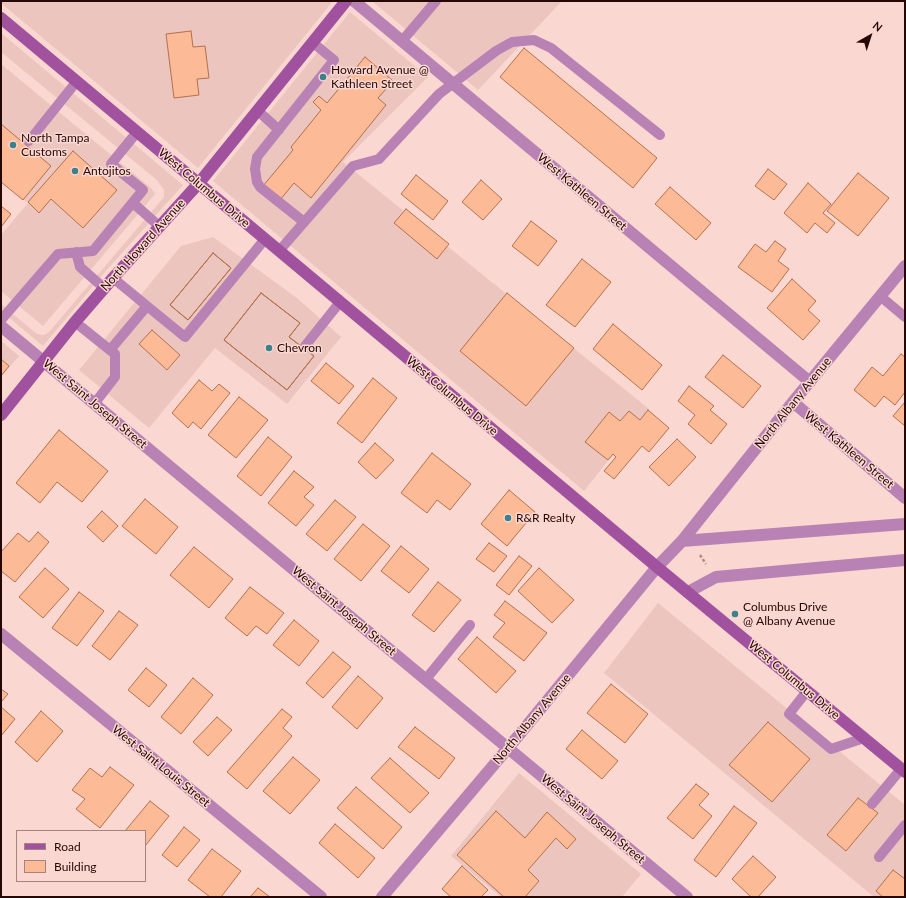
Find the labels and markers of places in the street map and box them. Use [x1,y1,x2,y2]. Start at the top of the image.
place label: Howard Avenue @ Kathleen Street [331,63,429,91]
marker: Howard Avenue @ Kathleen Street [318,72,328,82]
place label: North Tampa Customs [21,131,89,159]
marker: North Tampa Customs [8,140,18,150]
place label: Antojitos [83,164,131,178]
marker: Antojitos [70,166,80,176]
place label: Chevron [277,341,322,355]
marker: Chevron [264,343,274,353]
place label: R&R Realty [516,511,575,525]
marker: R&R Realty [503,513,513,523]
place label: Columbus Drive @ Albany Avenue [743,600,835,628]
marker: Columbus Drive @ Albany Avenue [730,609,740,619]

